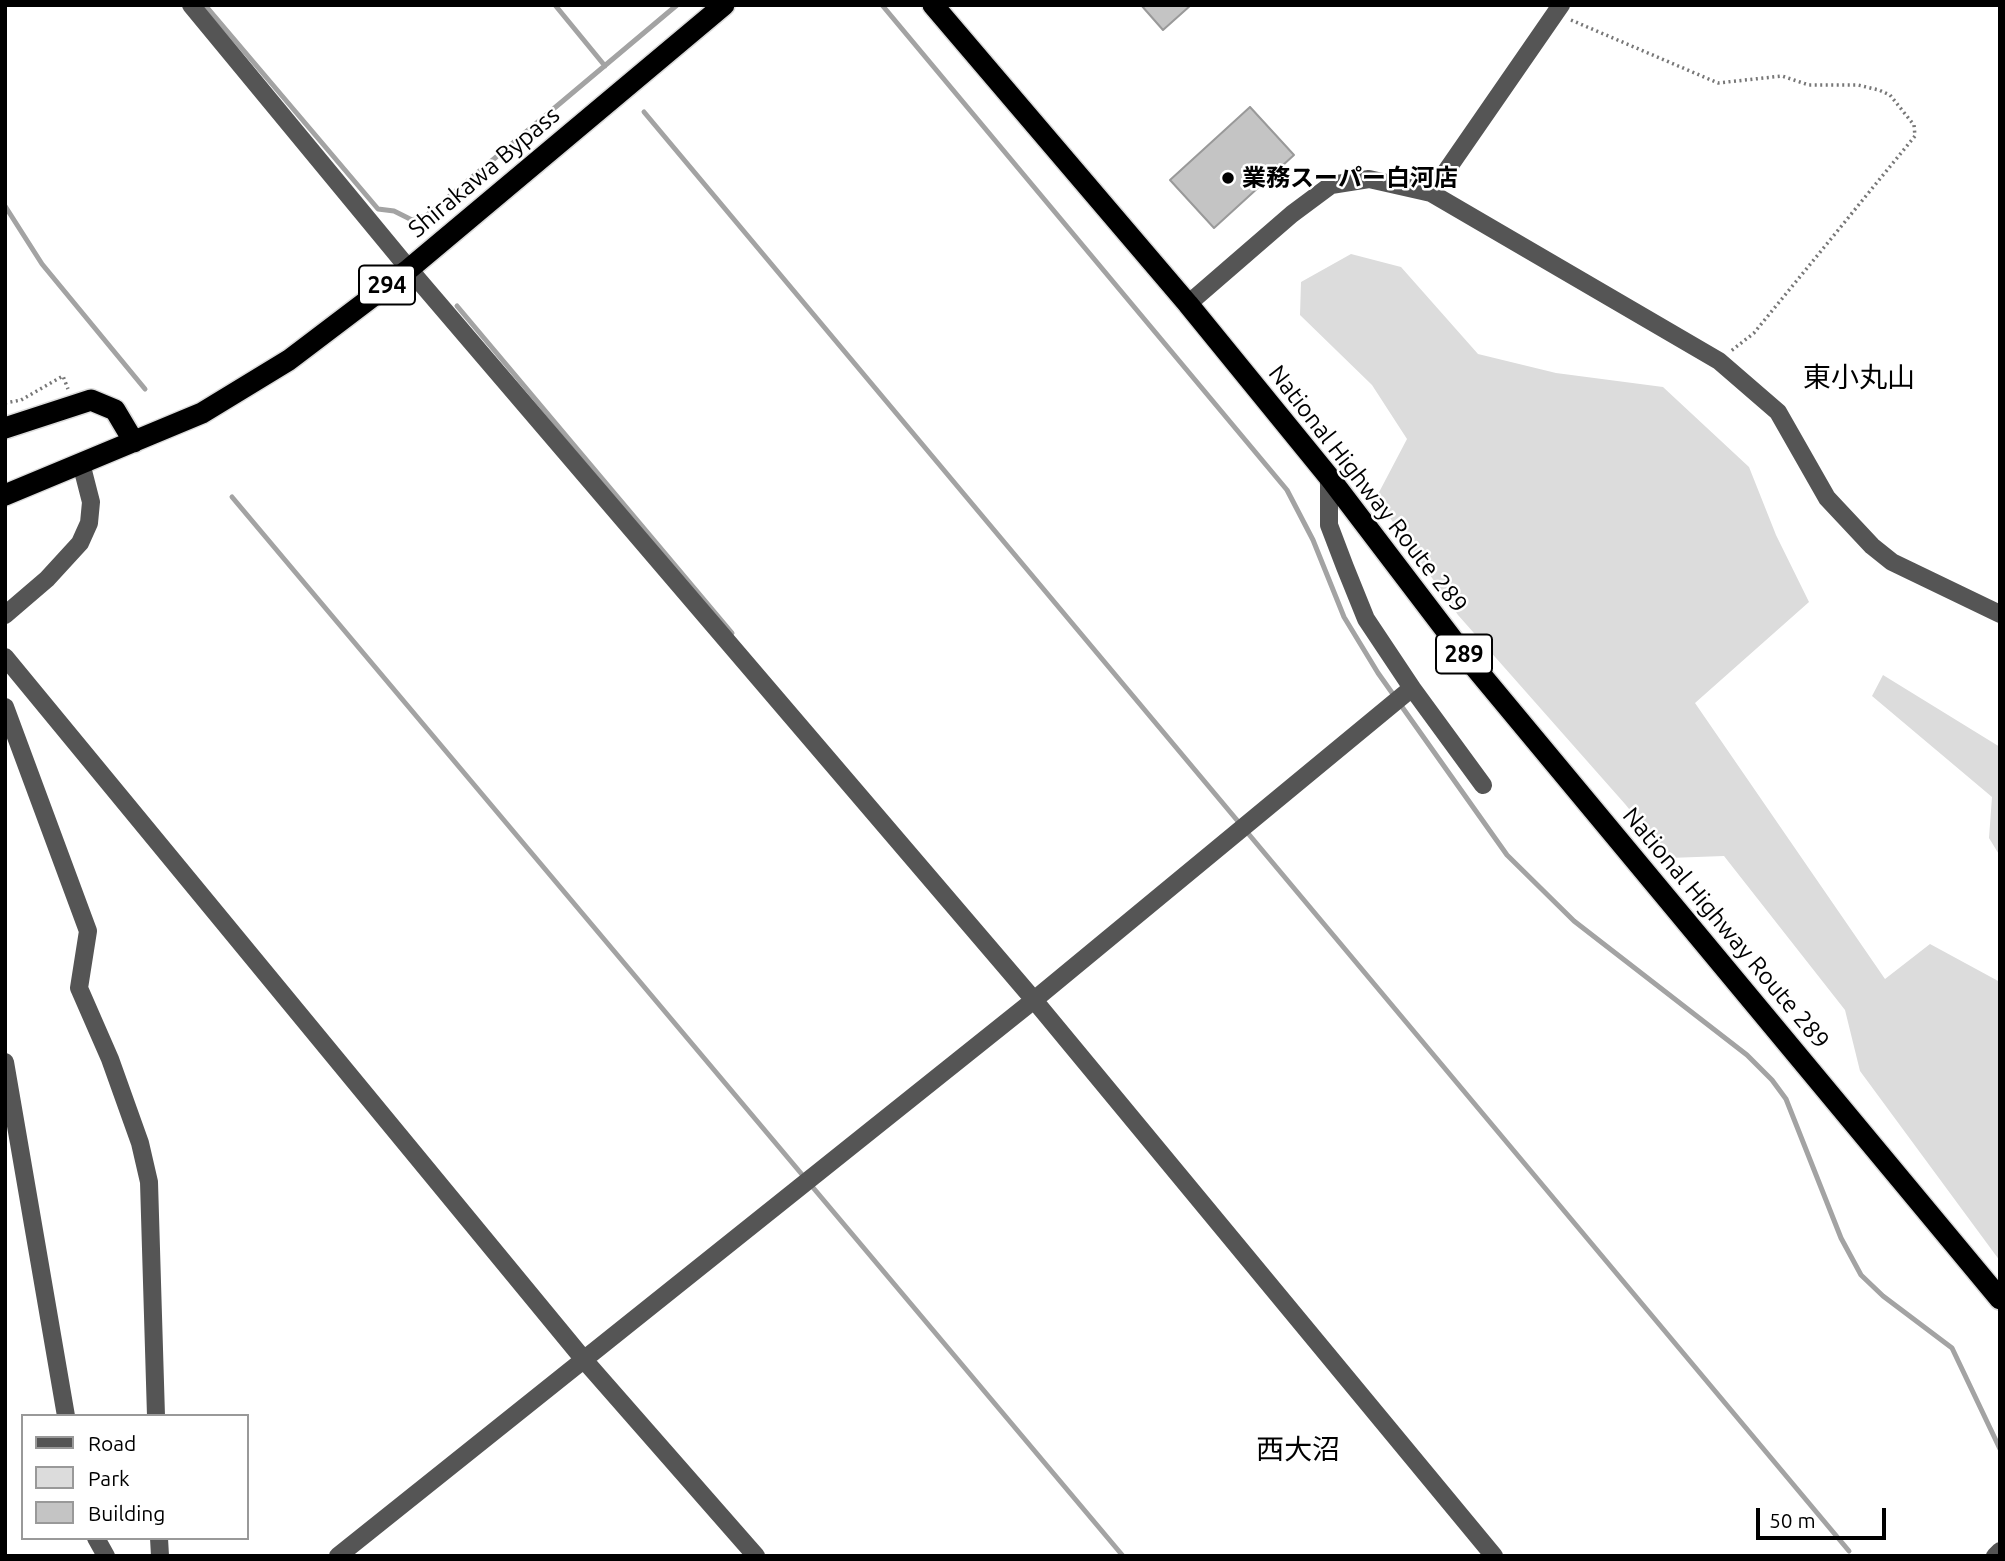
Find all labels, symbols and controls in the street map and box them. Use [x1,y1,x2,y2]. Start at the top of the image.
street label: Shirakawa Bypass [403,100,565,244]
place label: 業務スーパー白河店 [1242,164,1458,192]
marker: 業務スーパー白河店 [1220,170,1236,186]
road number: 294 [359,266,415,304]
street label: National Highway Route 289 [1262,360,1474,618]
district label: 東小丸山 [1803,361,1915,395]
road number: 289 [1436,634,1492,674]
street label: National Highway Route 289 [1617,802,1835,1054]
legend [21,1414,248,1540]
text: Road [88,1431,136,1455]
district label: 西大沼 [1256,1433,1340,1467]
text: Park [88,1466,130,1490]
scale bar [1760,1494,1890,1538]
text: Building [88,1501,165,1525]
text: 50 m [1769,1508,1816,1532]

